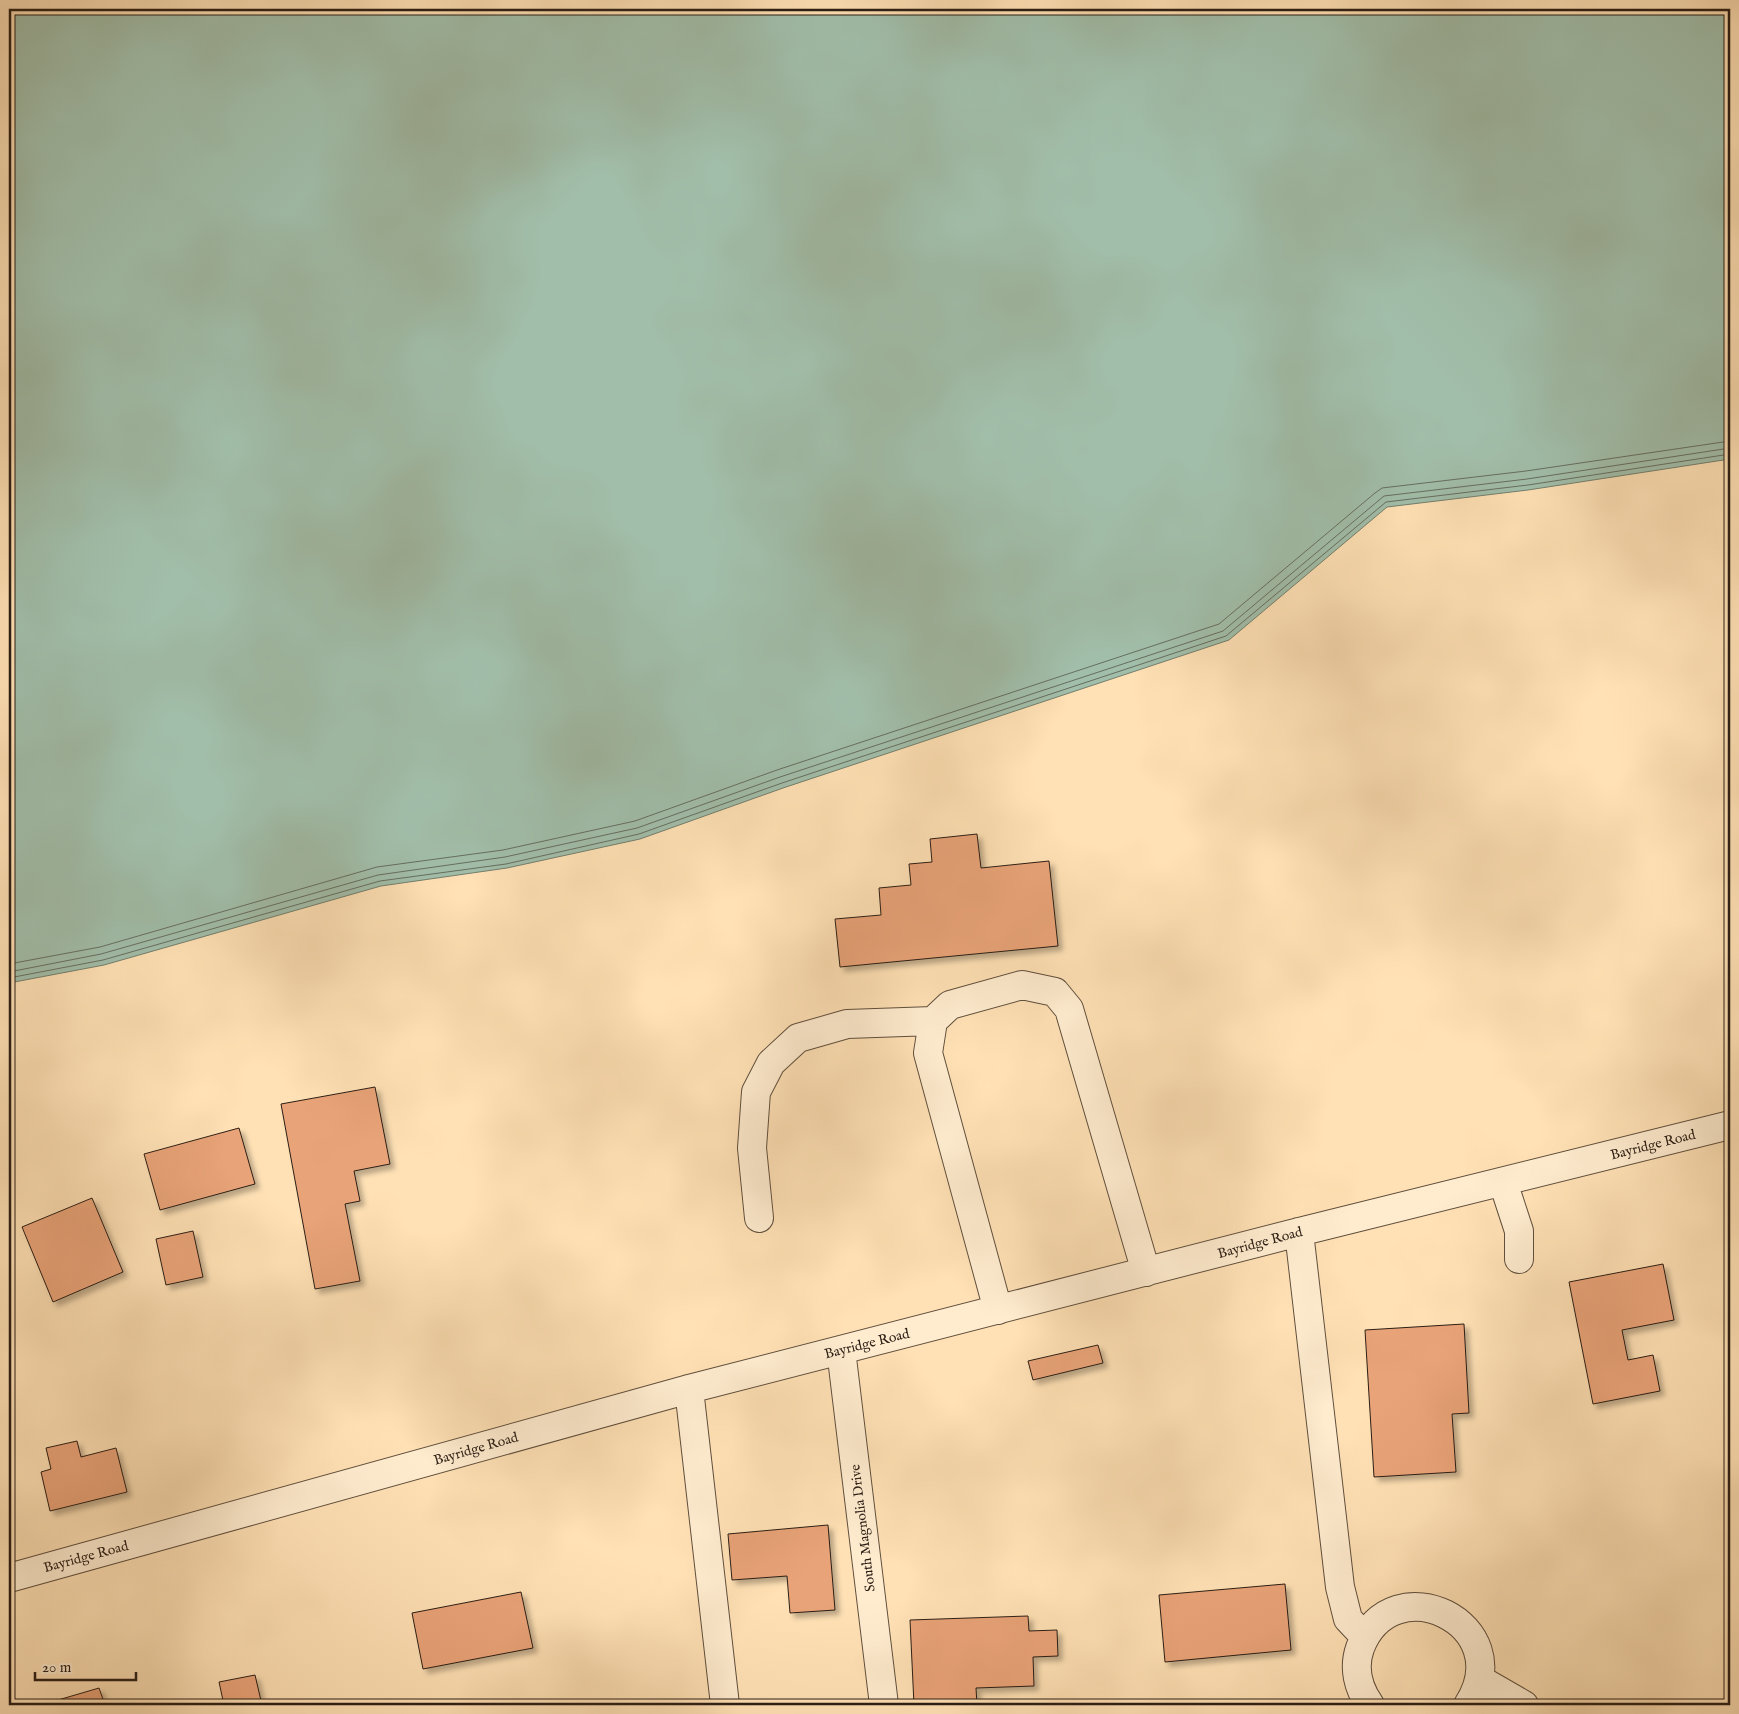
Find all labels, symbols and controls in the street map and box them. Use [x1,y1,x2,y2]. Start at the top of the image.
street label: Bayridge Road [1609,1126,1698,1164]
street label: Bayridge Road [1216,1223,1305,1263]
street label: Bayridge Road [823,1325,912,1363]
street label: Bayridge Road [432,1428,521,1470]
street label: South Magnolia Drive [846,1463,880,1593]
street label: Bayridge Road [42,1537,131,1577]
scale bar [35,1649,136,1681]
text: 20 m [42,1658,72,1677]

